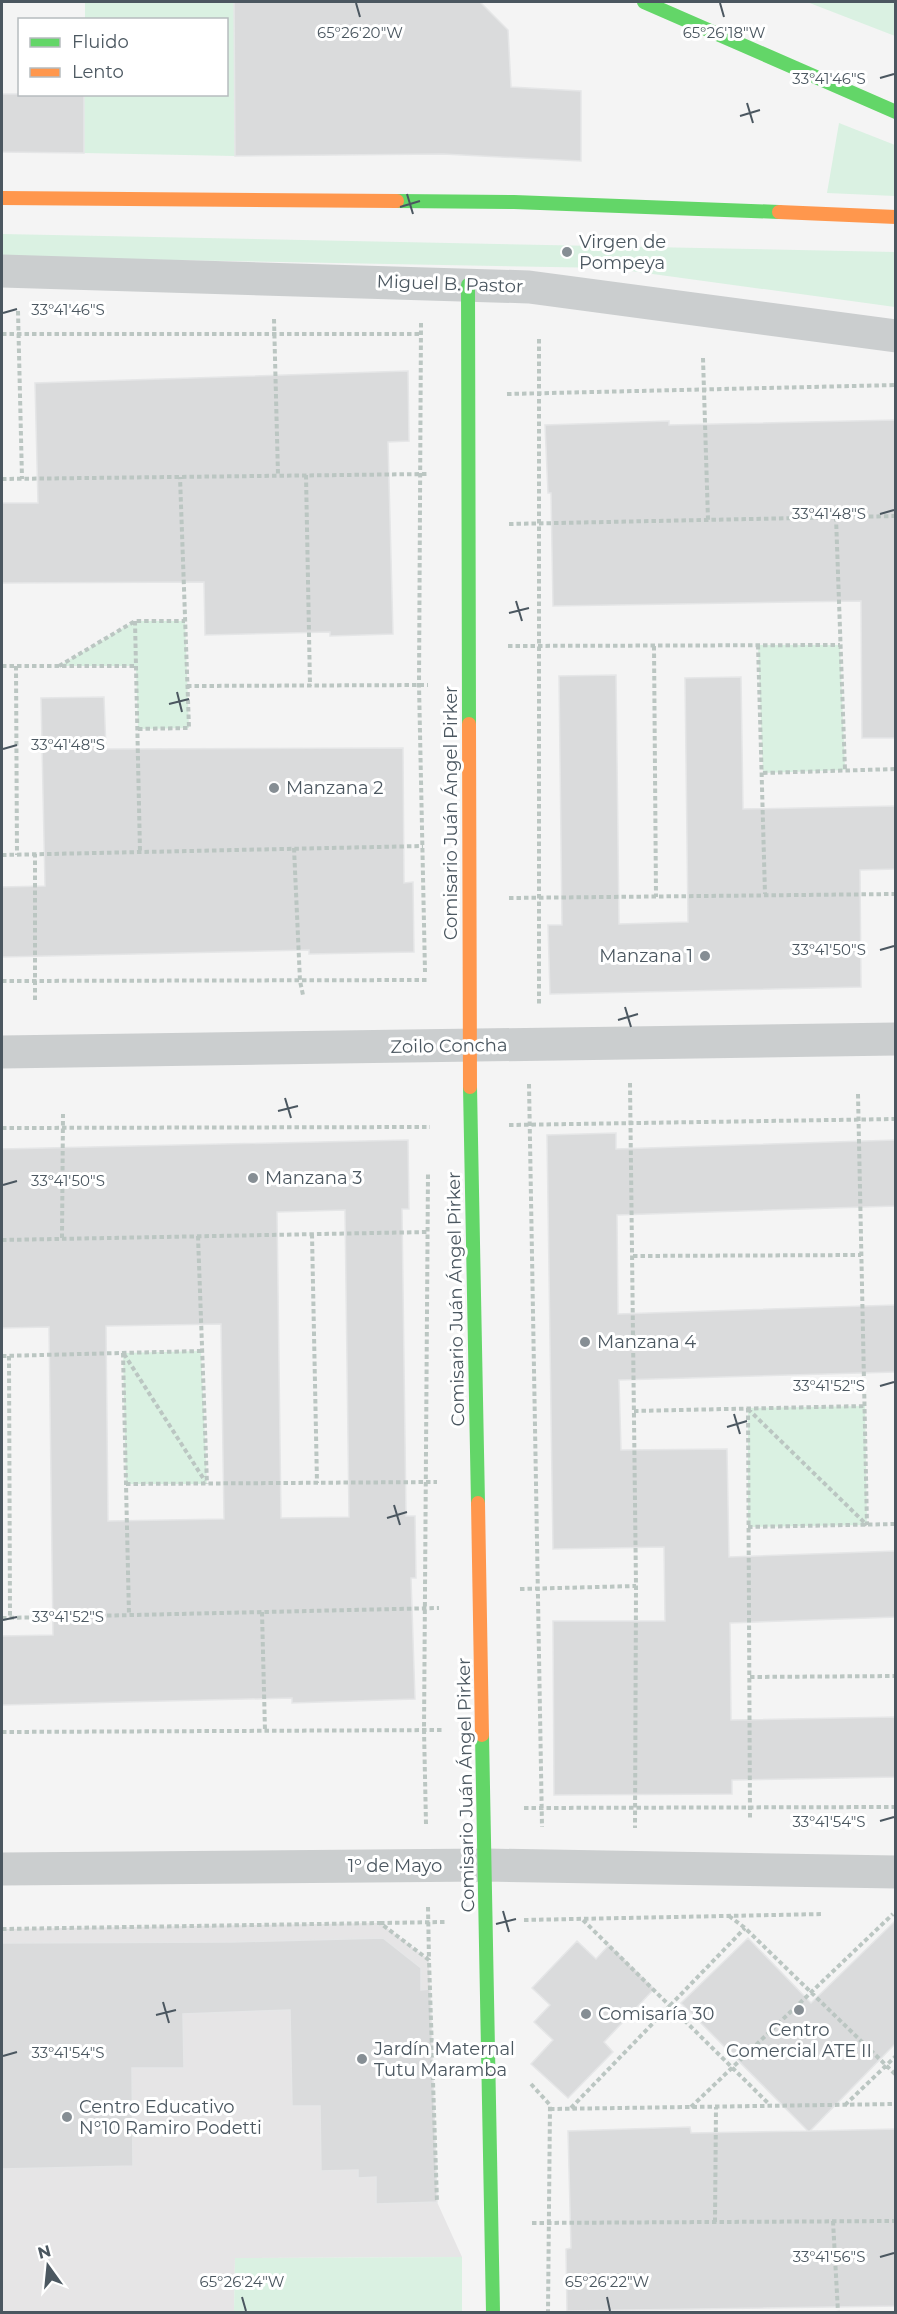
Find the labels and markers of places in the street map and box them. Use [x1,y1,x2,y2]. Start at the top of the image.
place label: Virgen de Pompeya [579,231,666,274]
marker: Virgen de Pompeya [560,245,574,259]
place label: Manzana 2 [286,777,384,799]
marker: Manzana 2 [267,781,281,795]
place label: Manzana 1 [599,945,693,967]
marker: Manzana 1 [698,949,712,963]
place label: Manzana 3 [265,1167,362,1189]
marker: Manzana 3 [246,1171,260,1185]
place label: Manzana 4 [597,1331,696,1353]
marker: Manzana 4 [578,1335,592,1349]
place label: Comisaría 30 [598,2003,714,2025]
marker: Centro Comercial ATE II [792,2003,806,2017]
marker: Comisaría 30 [579,2007,593,2021]
place label: Centro Comercial ATE II [726,2019,872,2062]
place label: Jardín Maternal Tutu Maramba [373,2038,515,2081]
marker: Jardín Maternal Tutu Maramba [355,2052,369,2066]
place label: Centro Educativo N°10 Ramiro Podetti [79,2096,262,2139]
marker: Centro Educativo N°10 Ramiro Podetti [60,2110,74,2124]

